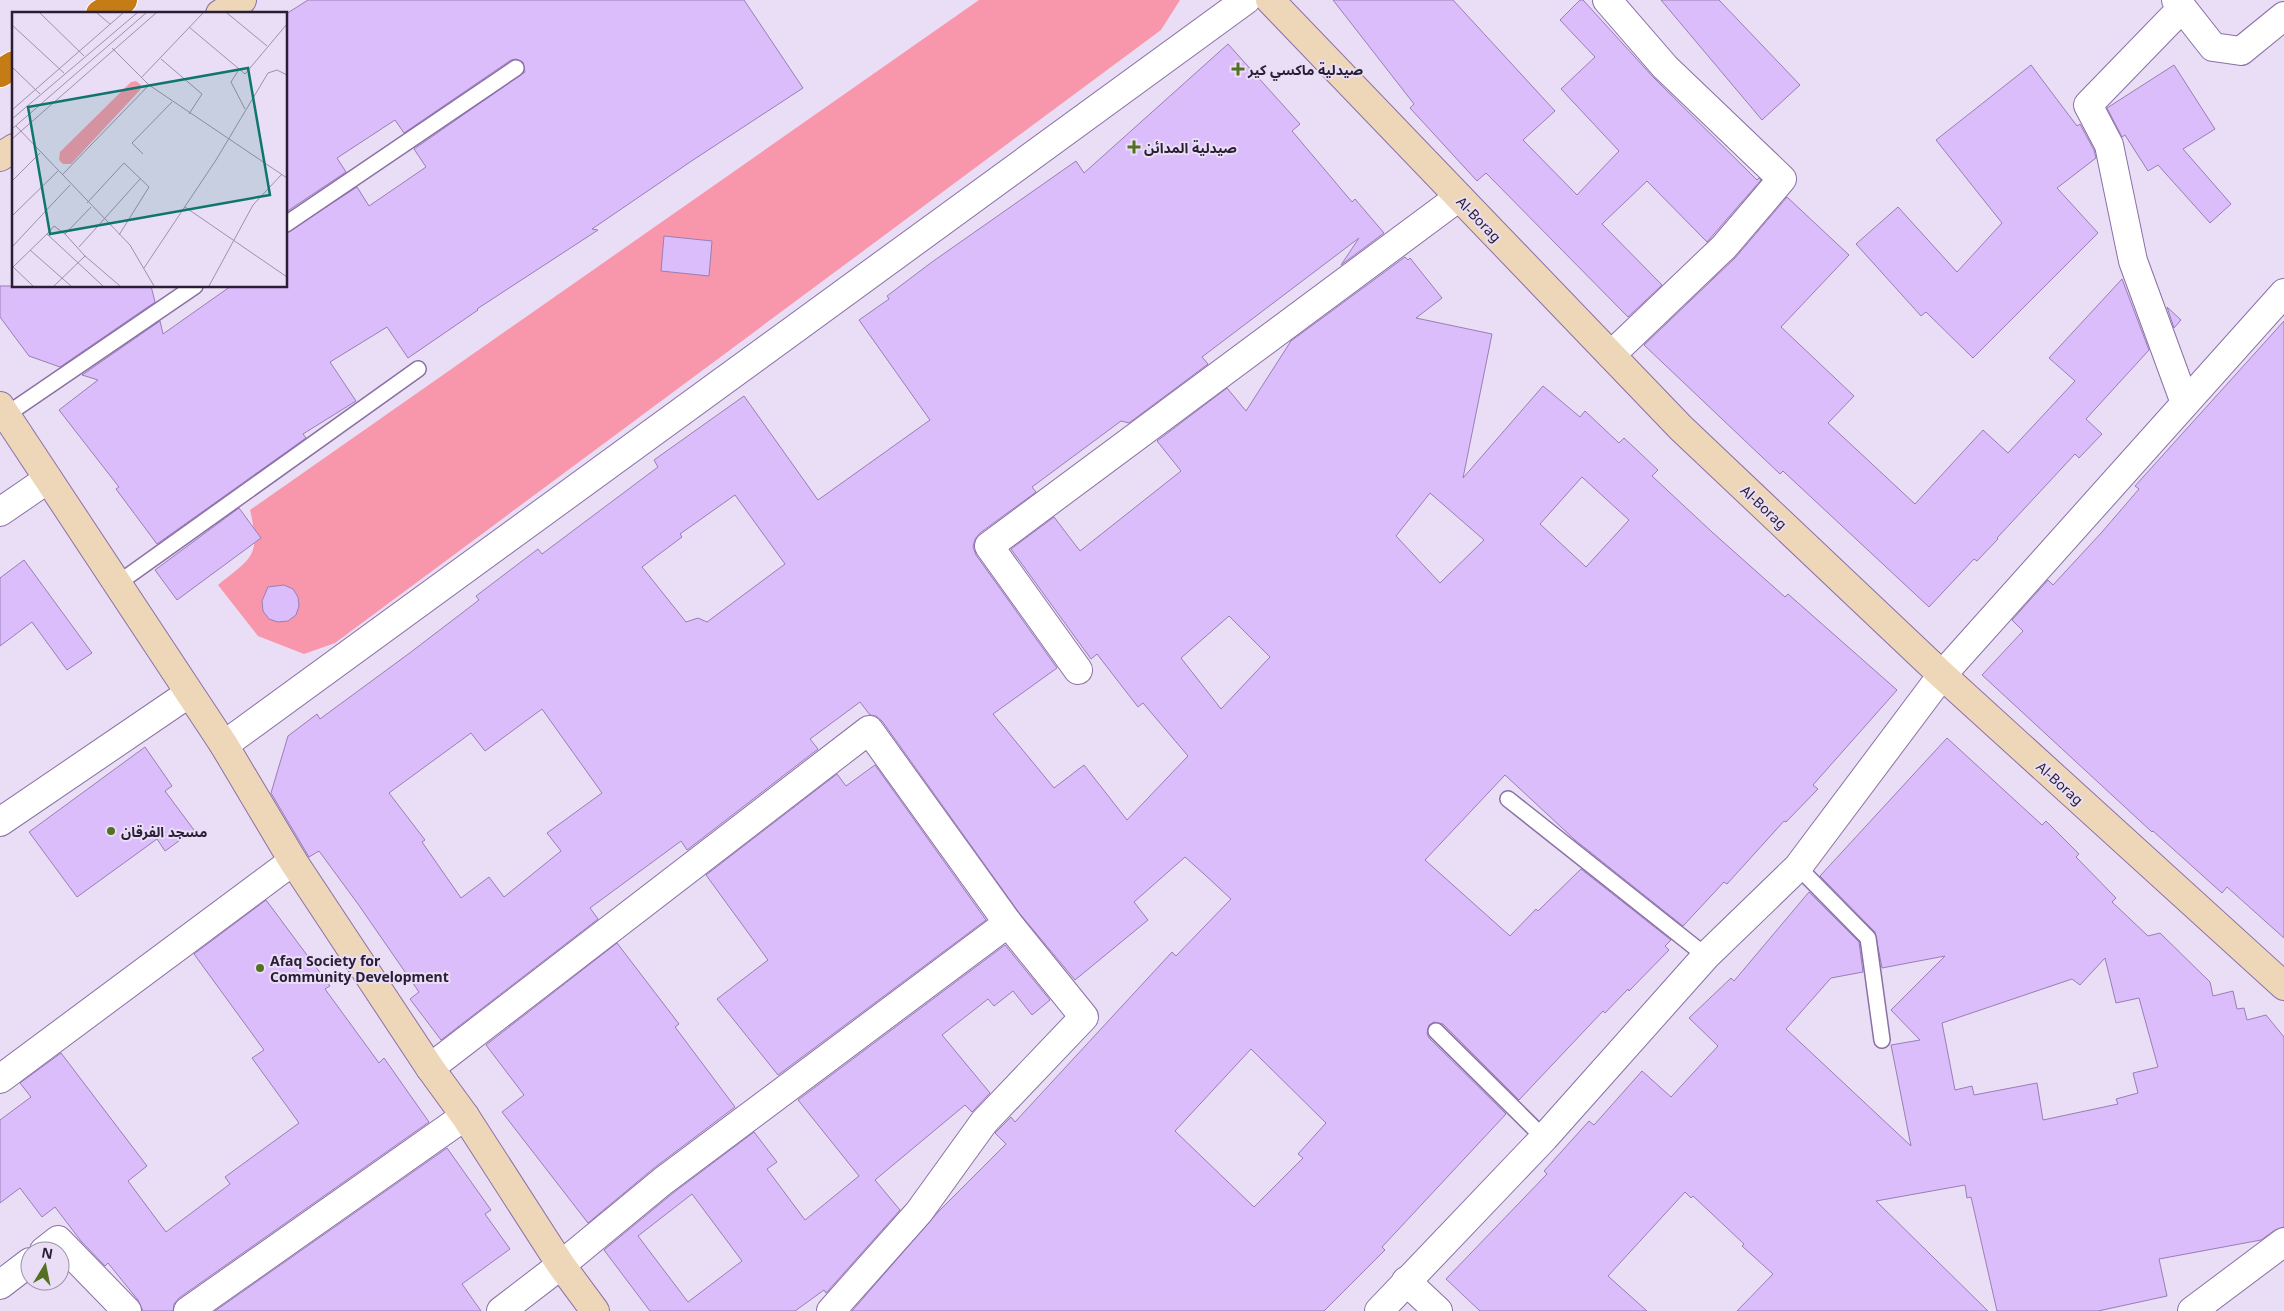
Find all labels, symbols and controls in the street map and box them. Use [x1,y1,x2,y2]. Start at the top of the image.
inset map [12,12,288,288]
place label: صيدلية ماكسي كير [1247,60,1363,81]
marker: صيدلية ماكسي كير [1232,63,1244,75]
place label: صيدلية المدائن [1144,138,1237,157]
marker: صيدلية المدائن [1128,141,1140,153]
street label: Al-Borag [1453,192,1505,246]
street label: Al-Borag [1737,481,1791,533]
street label: Al-Borag [2033,757,2087,809]
place label: مسجد الفرقان [121,822,207,841]
marker: مسجد الفرقان [105,825,117,837]
place label: Afaq Society for Community Development [270,951,449,986]
marker: Afaq Society for Community Development [254,962,266,974]
north arrow [20,1241,70,1291]
text: N [40,1242,55,1263]

